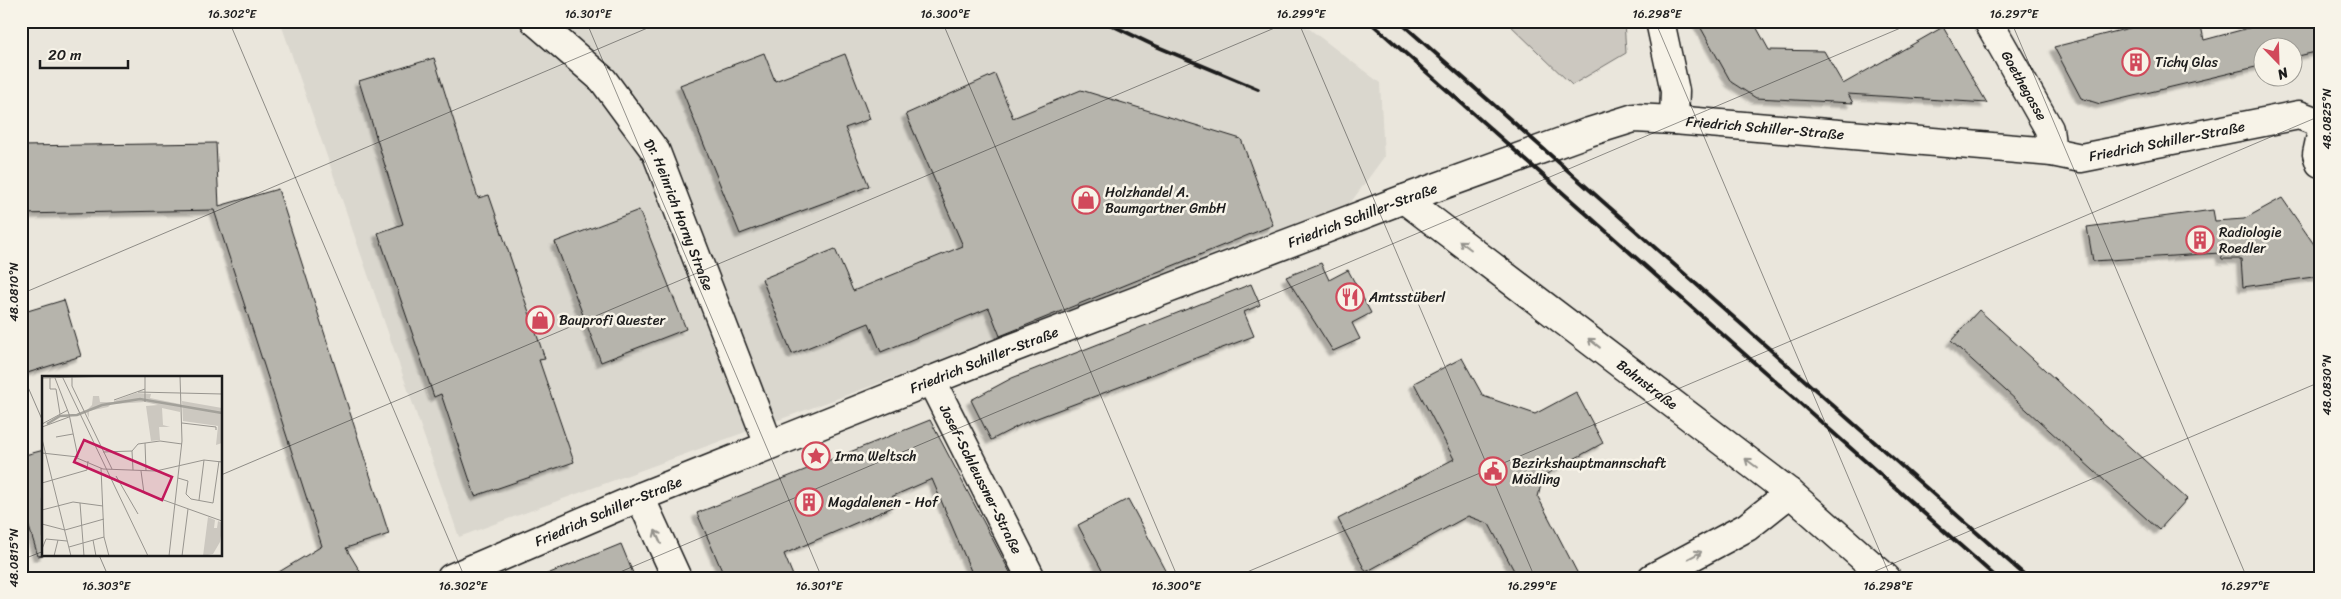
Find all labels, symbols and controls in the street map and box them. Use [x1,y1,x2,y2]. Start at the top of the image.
text: 16.302°E [208,3,258,25]
text: 16.301°E [565,3,613,25]
text: 16.300°E [920,3,971,25]
text: 16.299°E [1276,3,1327,25]
text: 16.298°E [1633,3,1683,25]
text: 16.297°E [1990,3,2040,25]
scale bar [40,38,128,70]
north arrow [2254,38,2304,88]
text: 20 m [48,42,82,68]
street label: Goethegasse [1994,46,2054,125]
building icon: Tichy Glas [2121,47,2151,77]
place label: Tichy Glas [2155,50,2219,75]
text: N [2273,60,2293,87]
text: 48.0825°N [2316,88,2338,149]
street label: Friedrich Schiller-Straße [1685,109,1845,147]
street label: Friedrich Schiller-Straße [2087,113,2247,169]
street label: Dr. Heinrich Horny Straße [637,133,721,294]
street label: Friedrich Schiller-Straße [1284,175,1441,255]
place label: Holzhandel A. Baumgartner GmbH [1105,180,1226,221]
shop icon: Holzhandel A. Baumgartner GmbH [1071,185,1101,215]
place label: Radiologie Roedler [2219,220,2282,261]
building icon: Radiologie Roedler [2185,225,2215,255]
one-way arrow [1459,239,1472,250]
text: 48.0810°N [3,262,25,322]
restaurant icon: Amtsstüberl [1335,282,1365,312]
place label: Amtsstüberl [1368,285,1446,310]
shop icon: Bauprofi Quester [525,305,555,335]
place label: Bauprofi Quester [559,308,667,333]
street label: Friedrich Schiller-Straße [906,319,1062,400]
one-way arrow [1588,338,1601,349]
street label: Bahnstraße [1611,353,1684,416]
text: 48.0830°N [2316,354,2338,415]
inset map [42,376,222,556]
street label: Josef-Schleussner-Straße [932,399,1029,558]
place icon: Irma Weltsch [801,441,831,471]
place label: Irma Weltsch [834,444,917,469]
place label: Bezirkshauptmannschaft Mödling [1512,451,1666,492]
public building icon: Bezirkshauptmannschaft Mödling [1478,456,1508,486]
one-way arrow [1745,458,1758,469]
street label: Friedrich Schiller-Straße [530,469,686,553]
building icon: Magdalenen - Hof [794,487,824,517]
place label: Magdalenen - Hof [828,490,940,515]
text: 48.0815°N [3,528,25,588]
one-way arrow [653,530,663,545]
one-way arrow [1687,550,1702,559]
text: 16.303°E [82,575,131,597]
text: 16.302°E [439,575,489,597]
text: 16.301°E [796,575,844,597]
text: 16.300°E [1151,575,1202,597]
text: 16.299°E [1507,575,1558,597]
text: 16.298°E [1864,575,1914,597]
text: 16.297°E [2221,575,2271,597]

